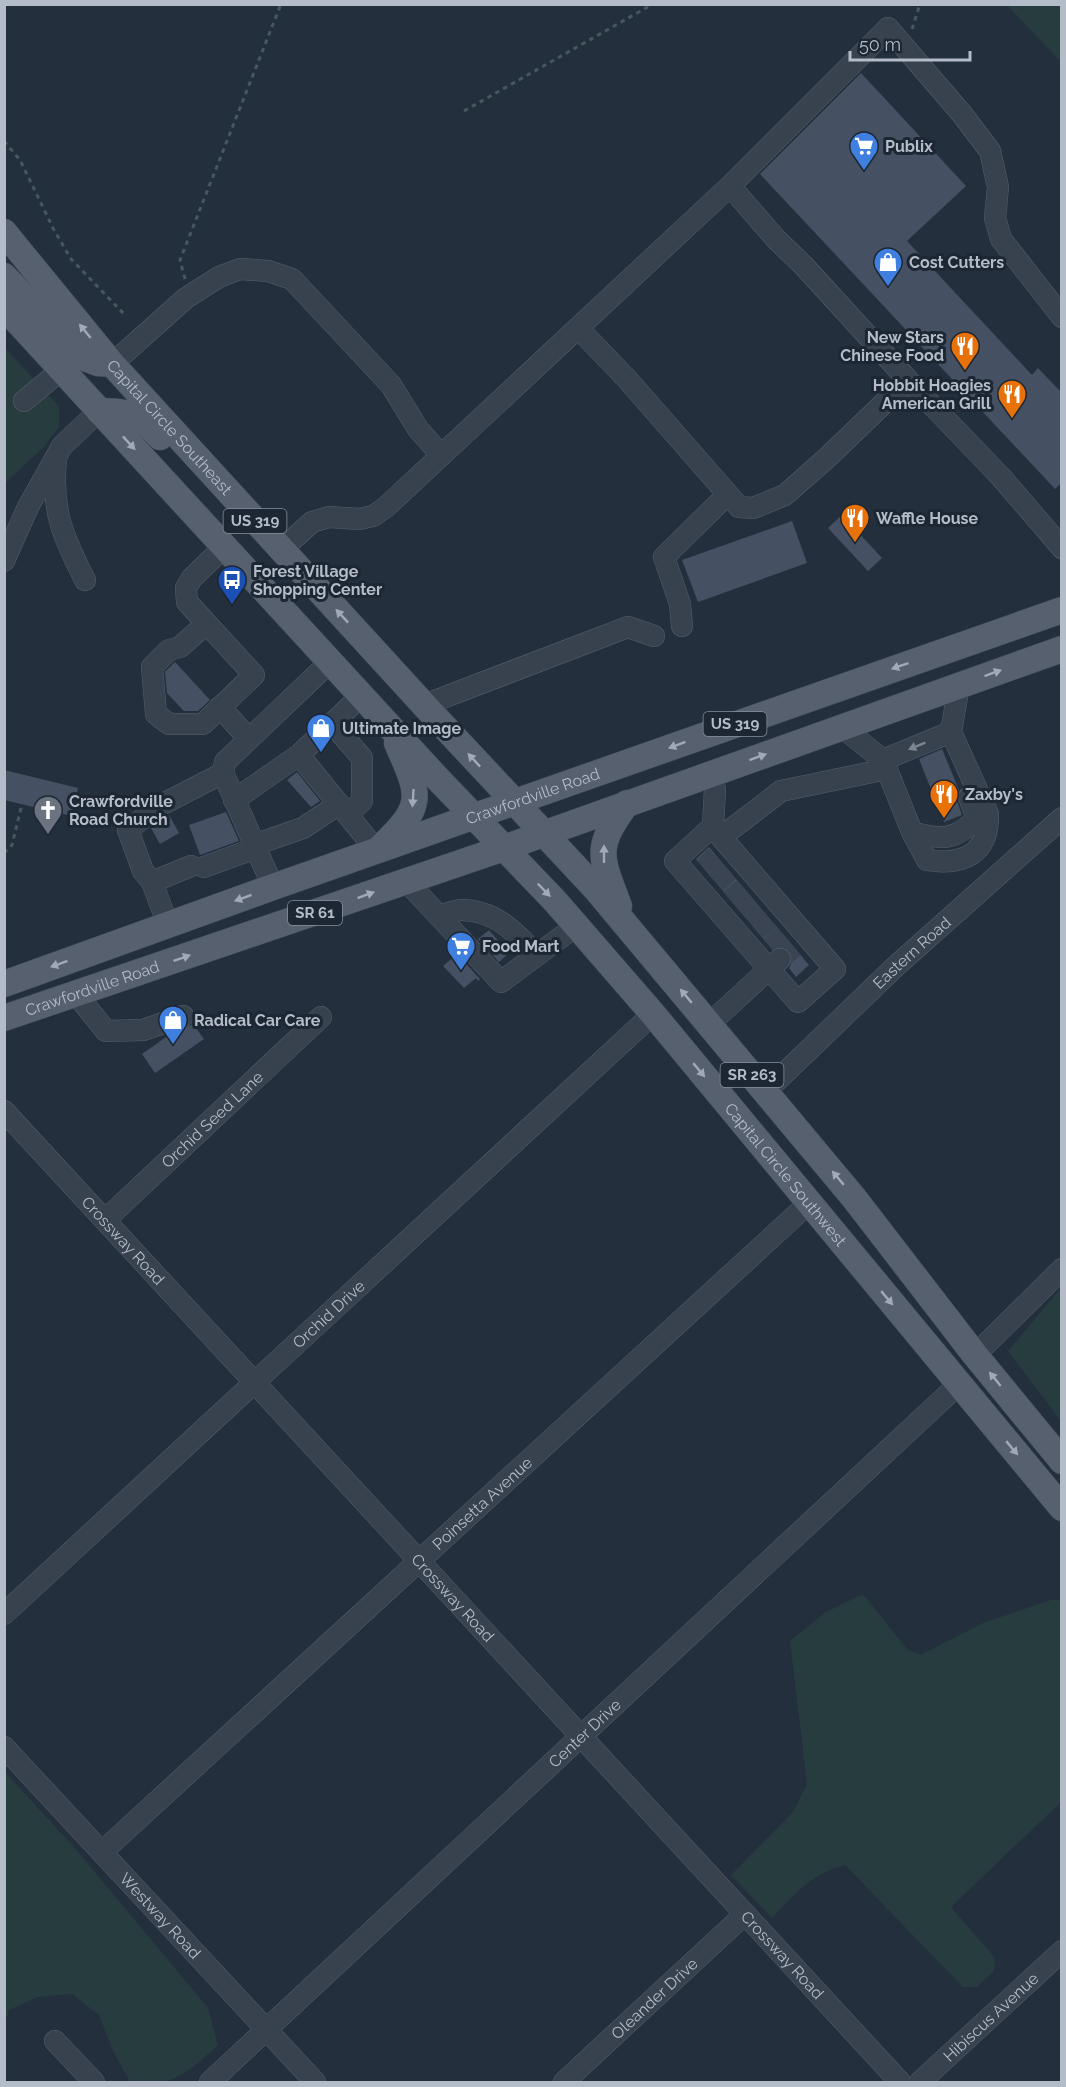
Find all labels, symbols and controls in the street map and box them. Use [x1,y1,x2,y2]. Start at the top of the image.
scale bar [850,24,970,62]
text: 50 m [859,34,901,55]
supermarket icon: Publix [848,130,880,172]
place label: Publix [885,137,933,156]
shop icon: Cost Cutters [872,246,904,288]
place label: Cost Cutters [909,253,1004,272]
one-way arrow [79,324,92,339]
place label: New Stars Chinese Food [840,328,944,365]
restaurant icon: New Stars Chinese Food [949,330,981,372]
street label: Capital Circle Southeast [103,356,237,499]
place label: Hobbit Hoagies American Grill [873,376,992,413]
restaurant icon: Hobbit Hoagies American Grill [996,378,1028,420]
one-way arrow [122,435,135,450]
restaurant icon: Waffle House [839,502,871,544]
road number: US 319 [224,509,286,533]
place label: Waffle House [876,509,978,528]
place label: Forest Village Shopping Center [253,562,382,599]
bus stop icon: Forest Village Shopping Center [216,564,248,606]
one-way arrow [336,609,349,624]
one-way arrow [891,662,909,672]
one-way arrow [985,667,1003,677]
shop icon: Ultimate Image [305,712,337,754]
road number: US 319 [704,712,766,736]
place label: Ultimate Image [342,719,461,738]
one-way arrow [668,741,686,750]
one-way arrow [908,742,926,751]
one-way arrow [467,752,481,767]
one-way arrow [749,752,767,762]
street label: Crawfordville Road [463,764,602,828]
restaurant icon: Zaxby's [928,778,960,820]
place label: Zaxby's [965,785,1023,804]
one-way arrow [409,788,418,807]
place label: Crawfordville Road Church [69,792,173,829]
church icon: Crawfordville Road Church [32,794,64,836]
one-way arrow [599,844,608,863]
one-way arrow [537,883,551,897]
one-way arrow [358,890,376,900]
one-way arrow [233,893,251,903]
road number: SR 61 [288,901,342,925]
street label: Eastern Road [869,912,954,993]
supermarket icon: Food Mart [445,930,477,972]
place label: Food Mart [482,937,560,956]
one-way arrow [173,953,191,963]
street label: Crawfordville Road [22,956,162,1020]
one-way arrow [50,959,68,969]
one-way arrow [679,988,692,1004]
shop icon: Radical Car Care [157,1004,189,1046]
place label: Radical Car Care [194,1011,321,1030]
one-way arrow [692,1062,705,1077]
road number: SR 263 [720,1063,783,1087]
street label: Orchid Seed Lane [157,1067,267,1172]
street label: Capital Circle Southwest [721,1099,851,1250]
one-way arrow [831,1170,844,1186]
street label: Crossway Road [78,1192,169,1288]
street label: Orchid Drive [289,1276,368,1352]
one-way arrow [880,1290,893,1305]
one-way arrow [988,1371,1001,1387]
one-way arrow [1005,1440,1018,1456]
street label: Poinsetta Avenue [428,1453,536,1554]
street label: Crossway Road [408,1549,498,1646]
street label: Center Drive [544,1695,625,1771]
street label: Westway Road [116,1869,205,1962]
street label: Crossway Road [737,1907,828,2003]
street label: Oleander Drive [607,1954,701,2043]
street label: Hibiscus Avenue [939,1968,1042,2065]

